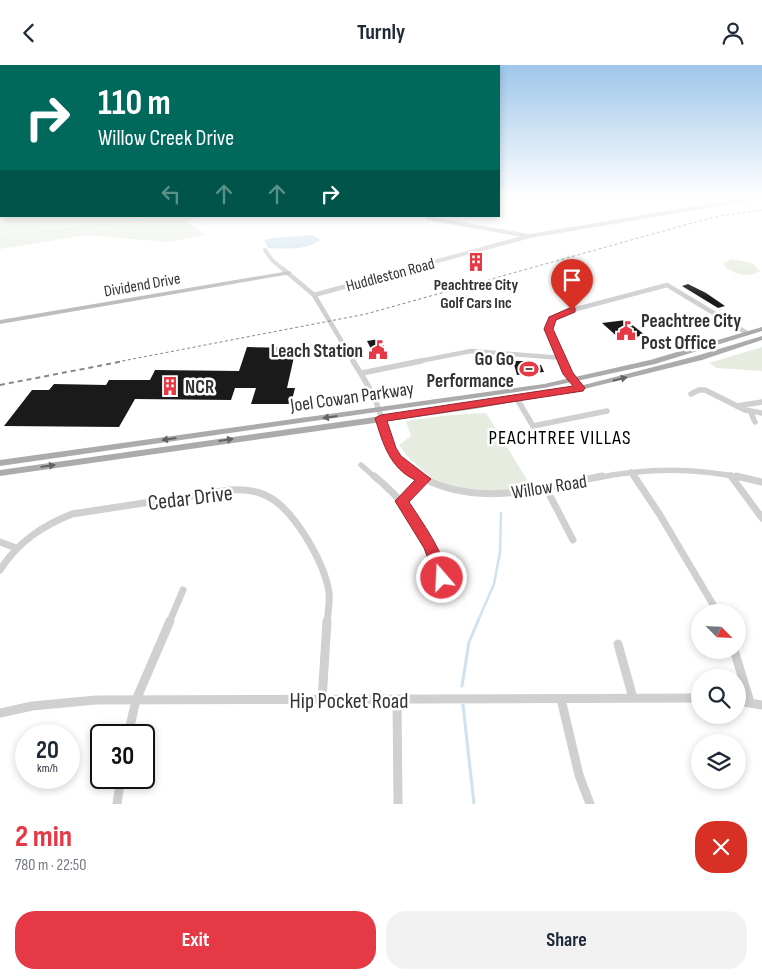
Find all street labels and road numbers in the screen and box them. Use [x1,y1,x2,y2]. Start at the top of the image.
street label: Huddleston Road [344,255,437,296]
street label: Dividend Drive [103,269,182,302]
street label: Joel Cowan Parkway [288,377,416,418]
street label: Willow Road [510,470,589,505]
street label: Cedar Drive [146,480,234,517]
street label: Hip Pocket Road [290,688,408,715]

